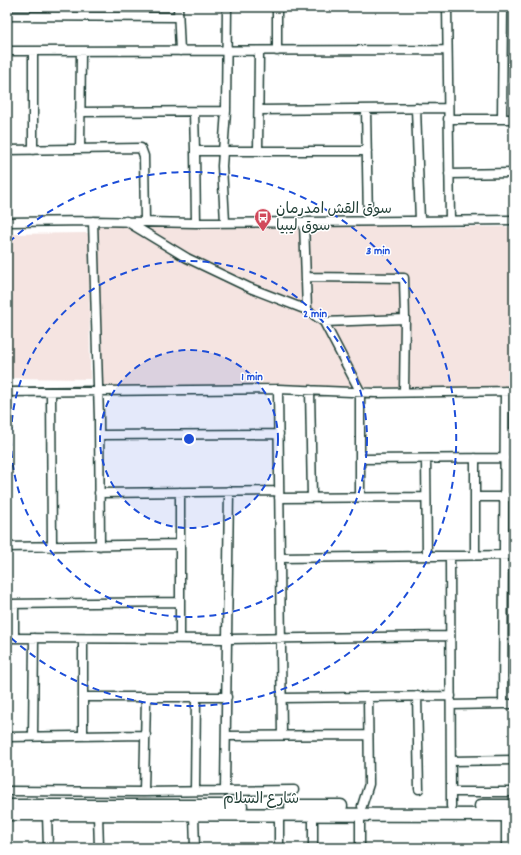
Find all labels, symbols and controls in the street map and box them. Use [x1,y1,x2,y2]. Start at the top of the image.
place label: سوق القش امدرمان سوق ليبيا [276,199,392,238]
bus stop icon: سوق القش امدرمان سوق ليبيا [253,207,273,232]
text: 3 min [366,243,390,260]
text: 2 min [303,306,327,323]
text: 1 min [241,369,263,386]
centre of rings [182,432,196,446]
street label: شارع السلام [223,789,299,811]

